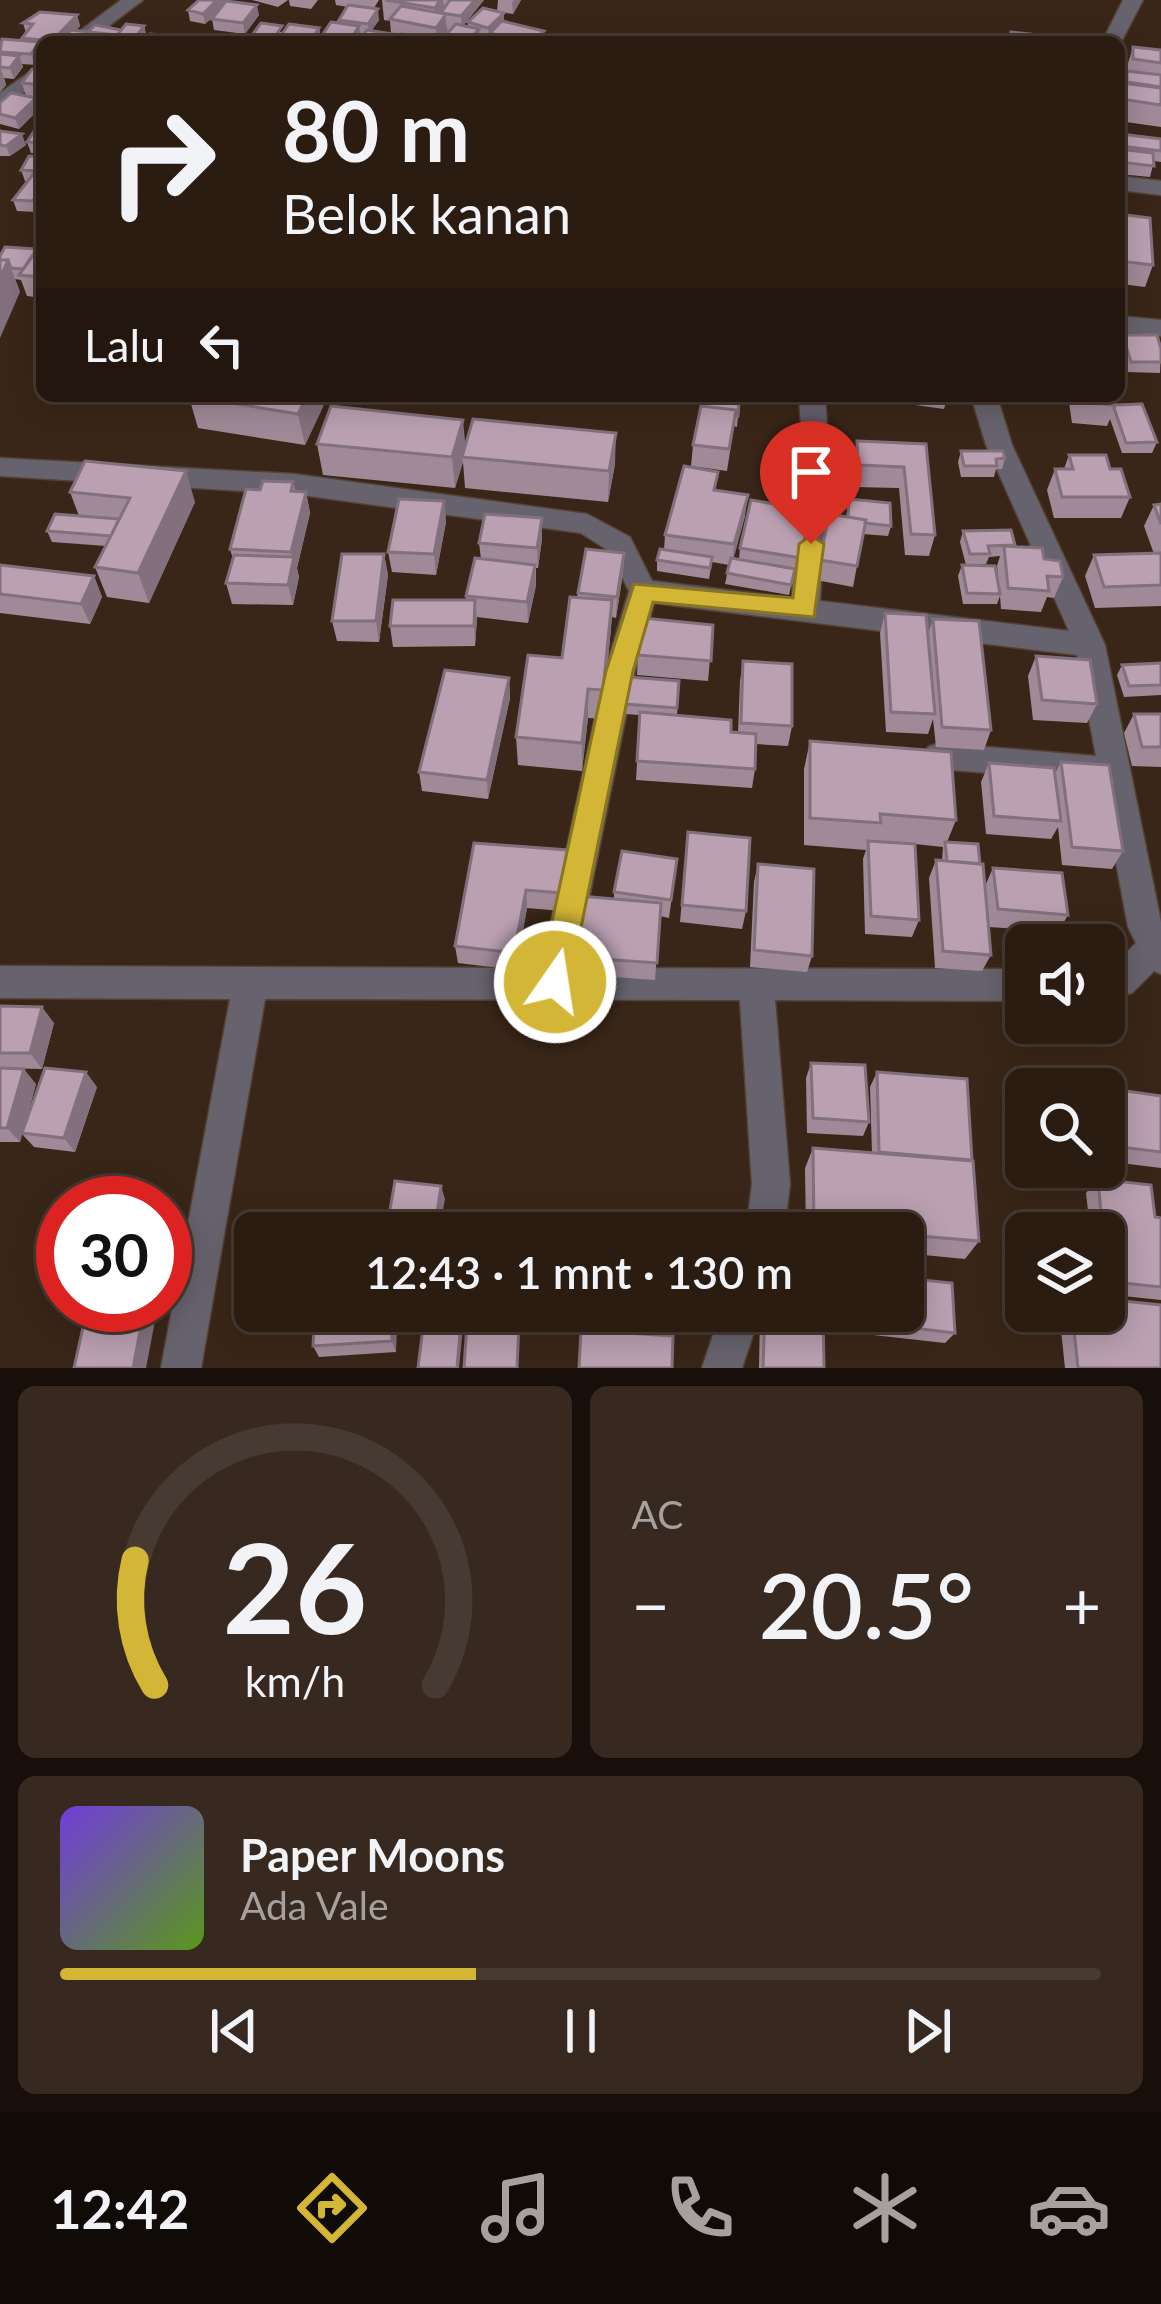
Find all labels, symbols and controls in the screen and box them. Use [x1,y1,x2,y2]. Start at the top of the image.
text: 80 m [282,79,470,180]
icon: right [84,84,240,240]
text: Belok kanan [282,181,571,246]
icon: left [189,312,255,378]
text: Lalu [84,318,165,372]
pin [760,421,862,544]
icon: arrive [778,439,844,505]
position arrow [492,919,618,1045]
map controls [1005,924,1125,1332]
button: sound [1005,924,1125,1044]
button: search [1005,1068,1125,1188]
speed limit sign: 30 [36,1176,192,1332]
button: layers [1005,1212,1125,1332]
text: 12:43 · 1 mnt · 130 m [365,1245,793,1299]
text: AC [632,1491,683,1537]
text: 26 [222,1511,367,1661]
text: 20.5° [759,1550,974,1658]
text: − [632,1565,670,1644]
text: + [1063,1565,1101,1644]
text: km/h [245,1655,345,1706]
text: Paper Moons [240,1828,505,1882]
text: Ada Vale [240,1882,389,1928]
icon: previous [201,1998,267,2064]
icon: pause [548,1998,614,2064]
icon: next [895,1998,961,2064]
icon: directions [290,2166,374,2250]
icon: music [474,2166,558,2250]
icon: phone [658,2166,742,2250]
icon: climate [843,2166,927,2250]
icon: car [1027,2166,1111,2250]
text: 12:42 [50,2176,189,2241]

